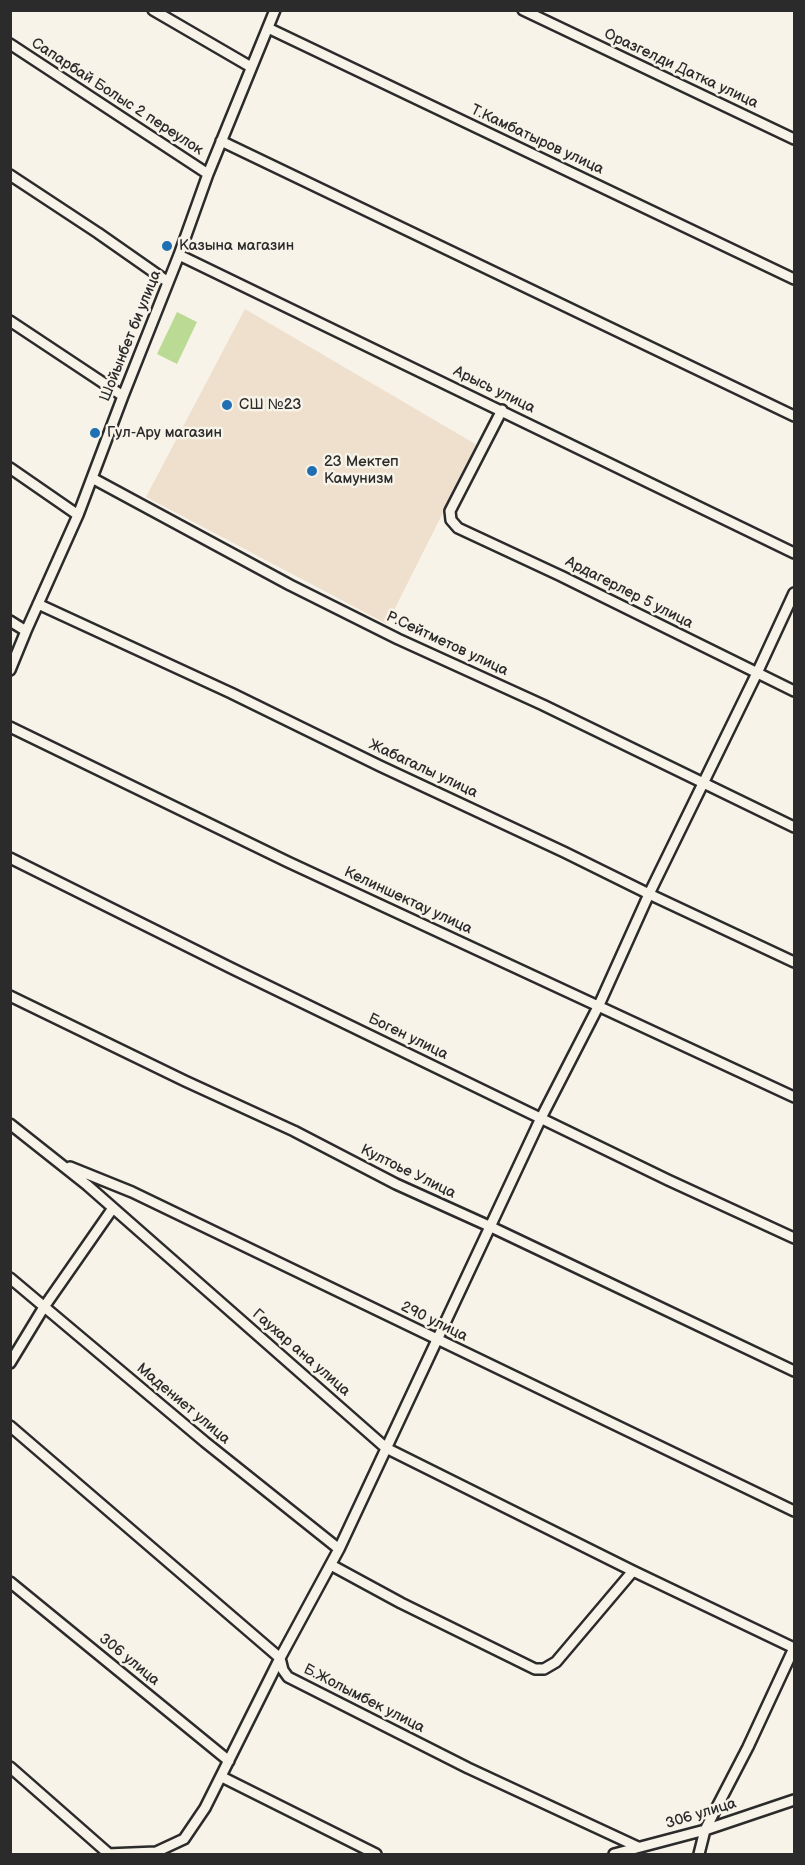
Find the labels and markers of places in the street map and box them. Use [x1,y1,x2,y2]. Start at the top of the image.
place label: Казына магазин [179,237,294,255]
marker: Казына магазин [160,239,174,253]
place label: СШ №23 [239,396,302,414]
marker: СШ №23 [220,398,234,412]
place label: Гул-Ару магазин [107,424,222,442]
marker: Гул-Ару магазин [88,426,102,440]
place label: 23 Мектеп Камунизм [324,453,399,488]
marker: 23 Мектеп Камунизм [305,464,319,478]

